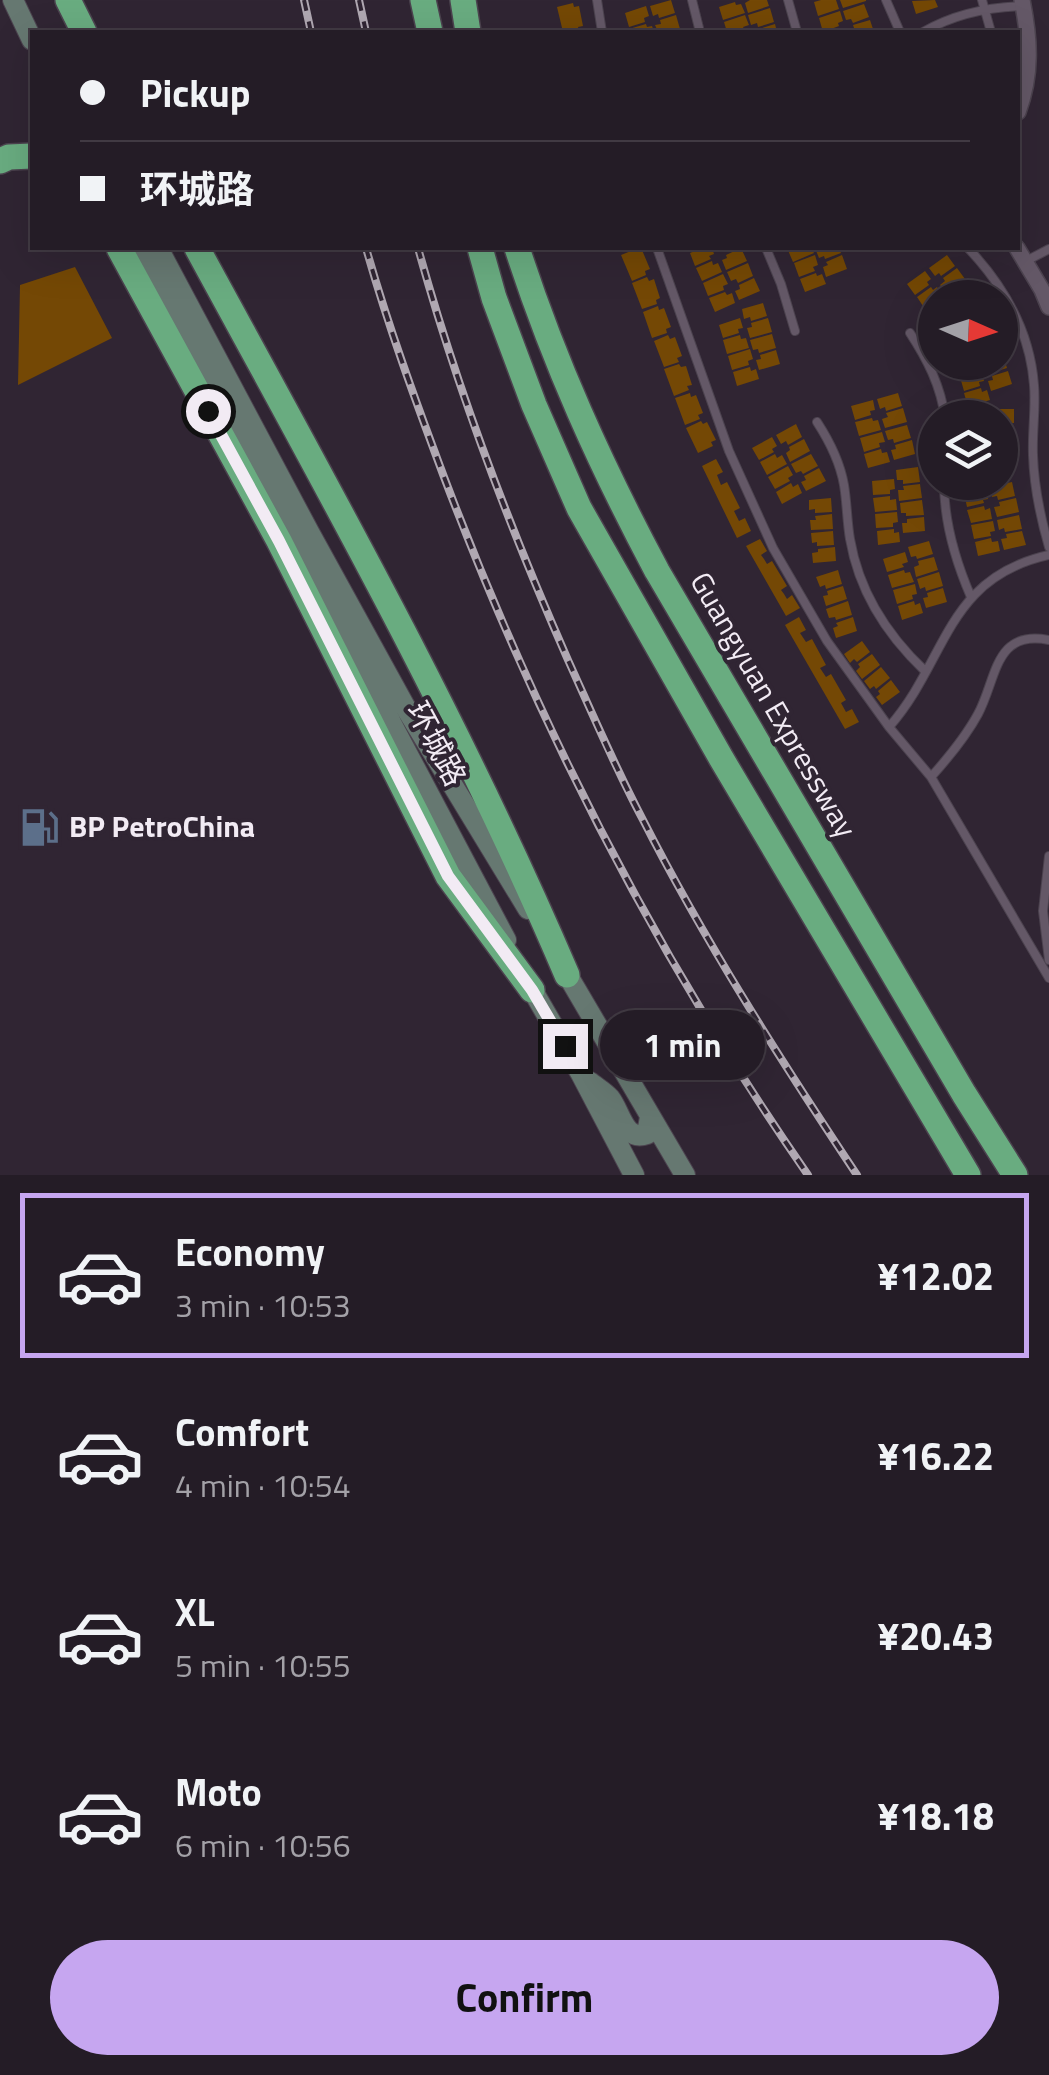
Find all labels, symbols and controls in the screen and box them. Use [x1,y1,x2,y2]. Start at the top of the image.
text: Pickup [140,64,250,122]
text: 环城路 [140,160,254,218]
north arrow [918,280,1018,380]
map controls [918,280,1018,500]
route start [186,389,231,434]
button: layers [918,400,1018,500]
street label: Guangyuan Expressway [679,563,869,846]
street label: 环城路 [395,693,478,794]
place label: BP PetroChina [69,803,255,849]
fuel station icon: BP PetroChina [18,806,60,848]
callout: 1 min [600,1011,765,1081]
text: 1 min [644,1021,721,1069]
route end [543,1024,588,1069]
text: Economy [175,1223,325,1281]
icon: car [55,1231,145,1321]
text: ¥12.02 [878,1247,994,1305]
text: 3 min · 10:53 [175,1281,351,1329]
text: Comfort [175,1403,309,1461]
icon: car [55,1411,145,1501]
text: ¥16.22 [878,1427,994,1485]
text: 4 min · 10:54 [175,1461,351,1509]
text: XL [175,1583,215,1641]
icon: car [55,1591,145,1681]
text: ¥20.43 [878,1607,994,1665]
text: 5 min · 10:55 [175,1641,351,1689]
text: Moto [175,1763,262,1821]
icon: car [55,1771,145,1861]
text: ¥18.18 [878,1787,994,1845]
text: 6 min · 10:56 [175,1821,351,1869]
button: Confirm [50,1940,999,2055]

